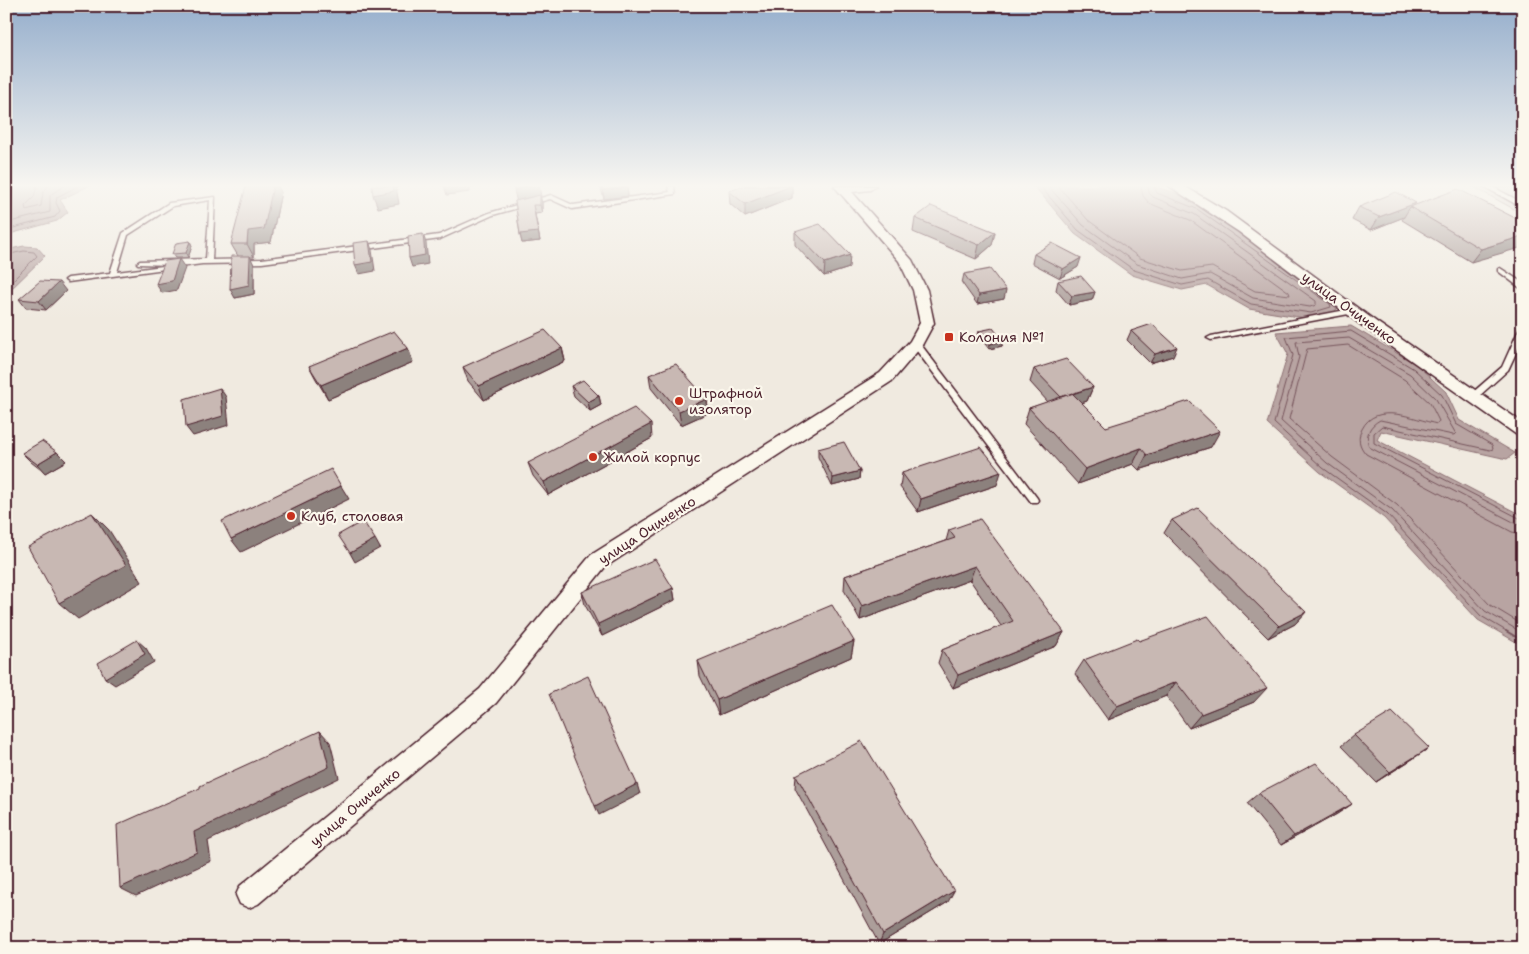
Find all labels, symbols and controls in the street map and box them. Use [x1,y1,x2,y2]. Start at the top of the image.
street label: улица Очиченко [1298,268,1400,348]
place label: Колония №1 [959,328,1044,346]
marker: Колония №1 [943,331,955,343]
place label: Штрафной изолятор [689,384,763,418]
marker: Штрафной изолятор [673,395,685,407]
place label: Жилой корпус [603,448,701,466]
marker: Жилой корпус [587,451,599,463]
street label: улица Очиченко [595,492,699,568]
place label: Клуб, столовая [301,507,404,525]
marker: Клуб, столовая [285,510,297,522]
street label: улица Очиченко [306,764,404,850]

